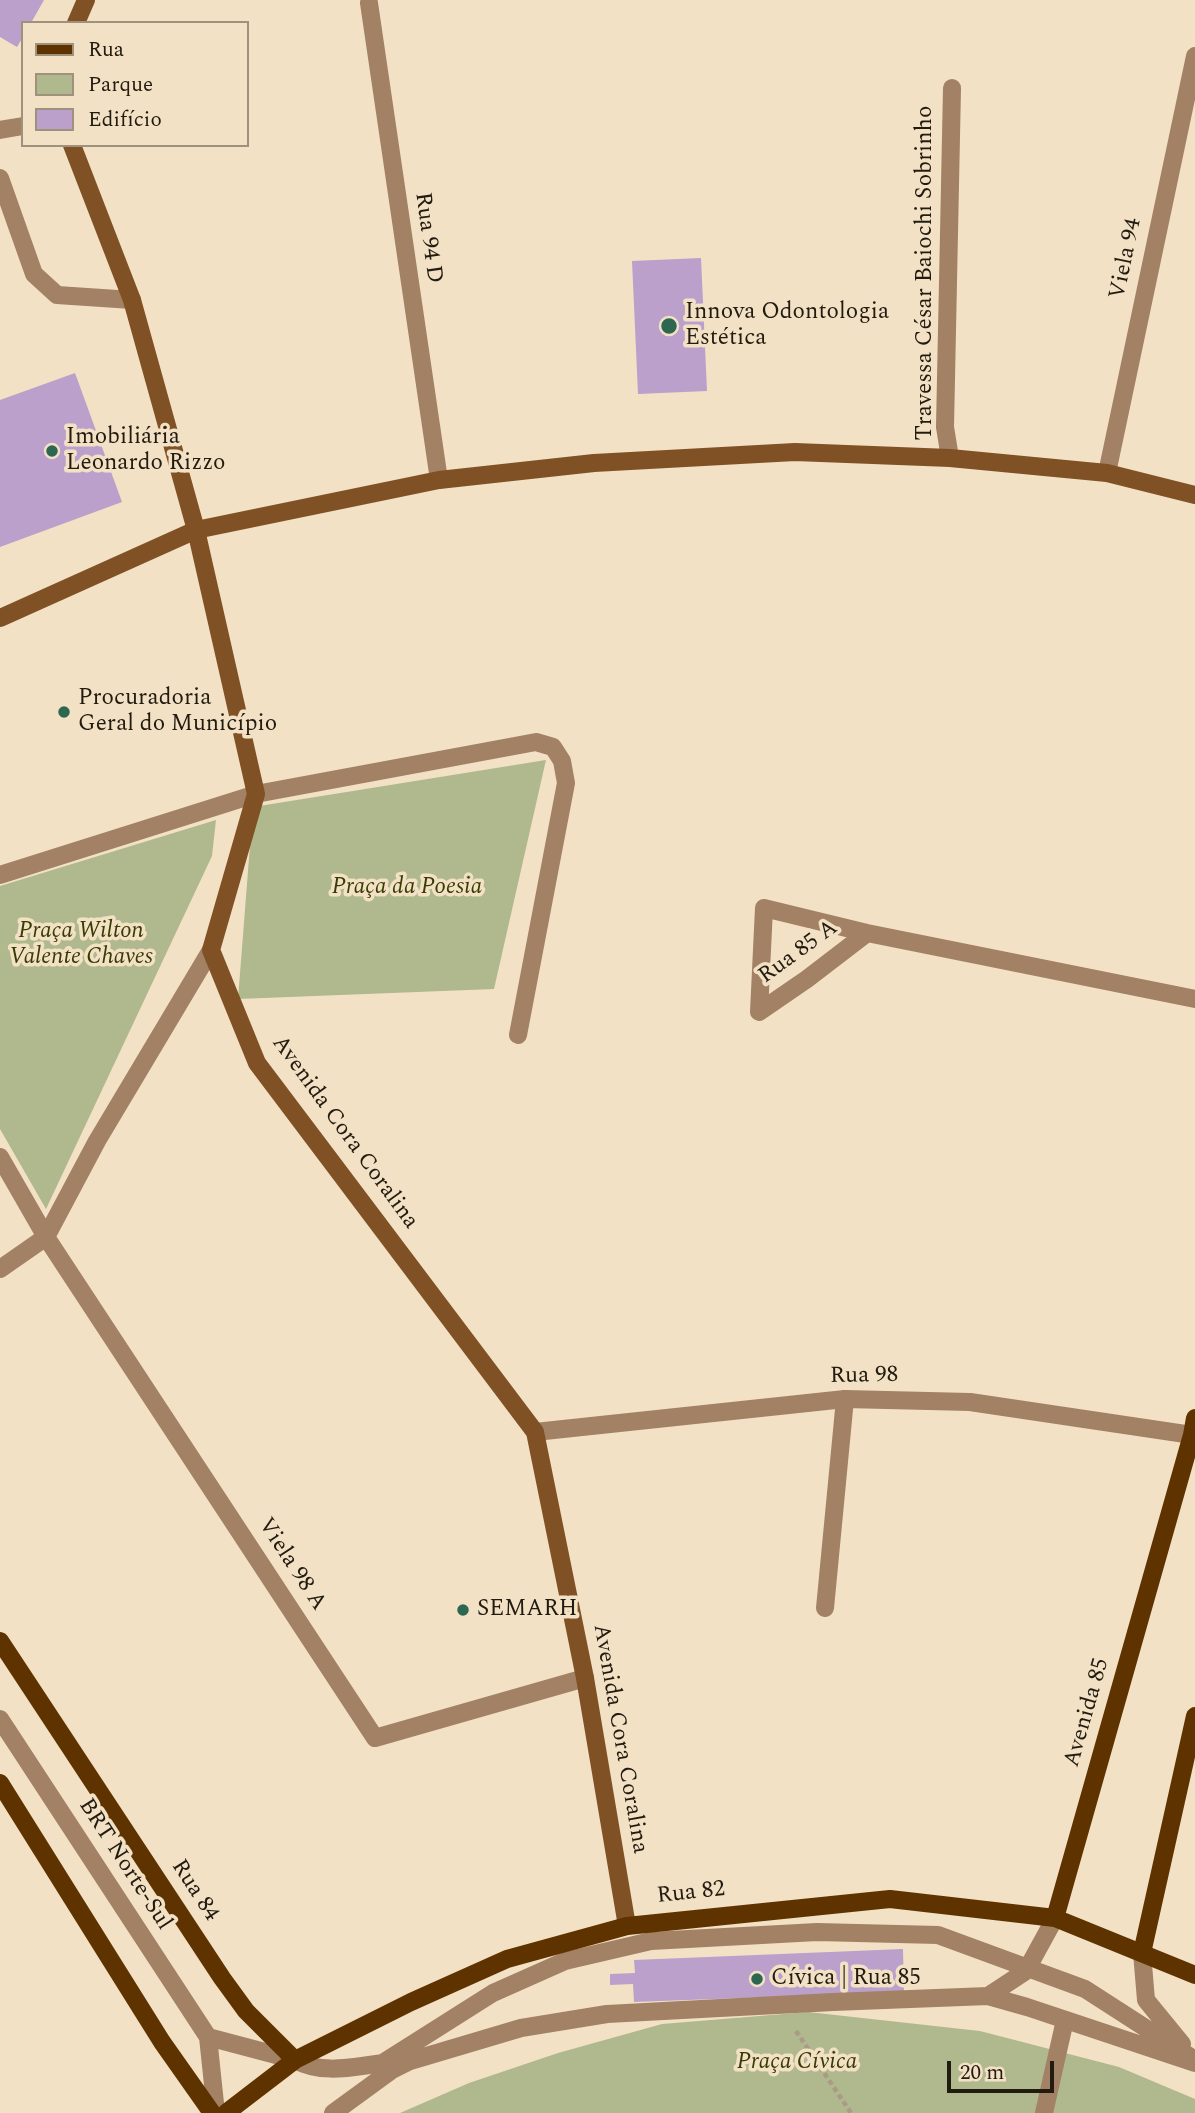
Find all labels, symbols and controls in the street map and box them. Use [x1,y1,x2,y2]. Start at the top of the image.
legend [21,21,248,147]
text: Rua [88,34,124,66]
text: Parque [88,69,153,101]
text: Edifício [88,104,162,136]
street label: Travessa César Baiochi Sobrinho [912,106,940,440]
street label: Rua 94 D [407,191,447,285]
street label: Viela 94 [1105,216,1149,302]
place label: Innova Odontologia Estética [685,299,889,353]
marker: Innova Odontologia Estética [659,316,679,336]
place label: Imobiliária Leonardo Rizzo [66,424,226,478]
marker: Imobiliária Leonardo Rizzo [44,443,60,459]
place label: Procuradoria Geral do Município [78,685,277,739]
marker: Procuradoria Geral do Município [56,704,72,720]
park label: Praça da Poesia [332,874,482,902]
street label: Rua 85 A [754,915,844,991]
park label: Praça Wilton Valente Chaves [9,918,153,972]
street label: Avenida Cora Coralina [265,1031,423,1235]
street label: Rua 98 [830,1363,898,1391]
street label: Viela 98 A [251,1513,331,1617]
place label: SEMARH [477,1596,577,1624]
marker: SEMARH [455,1602,471,1618]
street label: Avenida Cora Coralina [585,1622,653,1856]
street label: Avenida 85 [1059,1655,1117,1771]
street label: BRT Norte-Sul [71,1794,177,1936]
street label: Rua 84 [164,1855,224,1927]
street label: Rua 82 [656,1877,726,1911]
place label: Cívica | Rua 85 [771,1965,921,1993]
marker: Cívica | Rua 85 [749,1971,765,1987]
scale bar [950,2046,1057,2090]
park label: Praça Cívica [737,2049,857,2077]
text: 20 m [960,2057,1004,2089]

